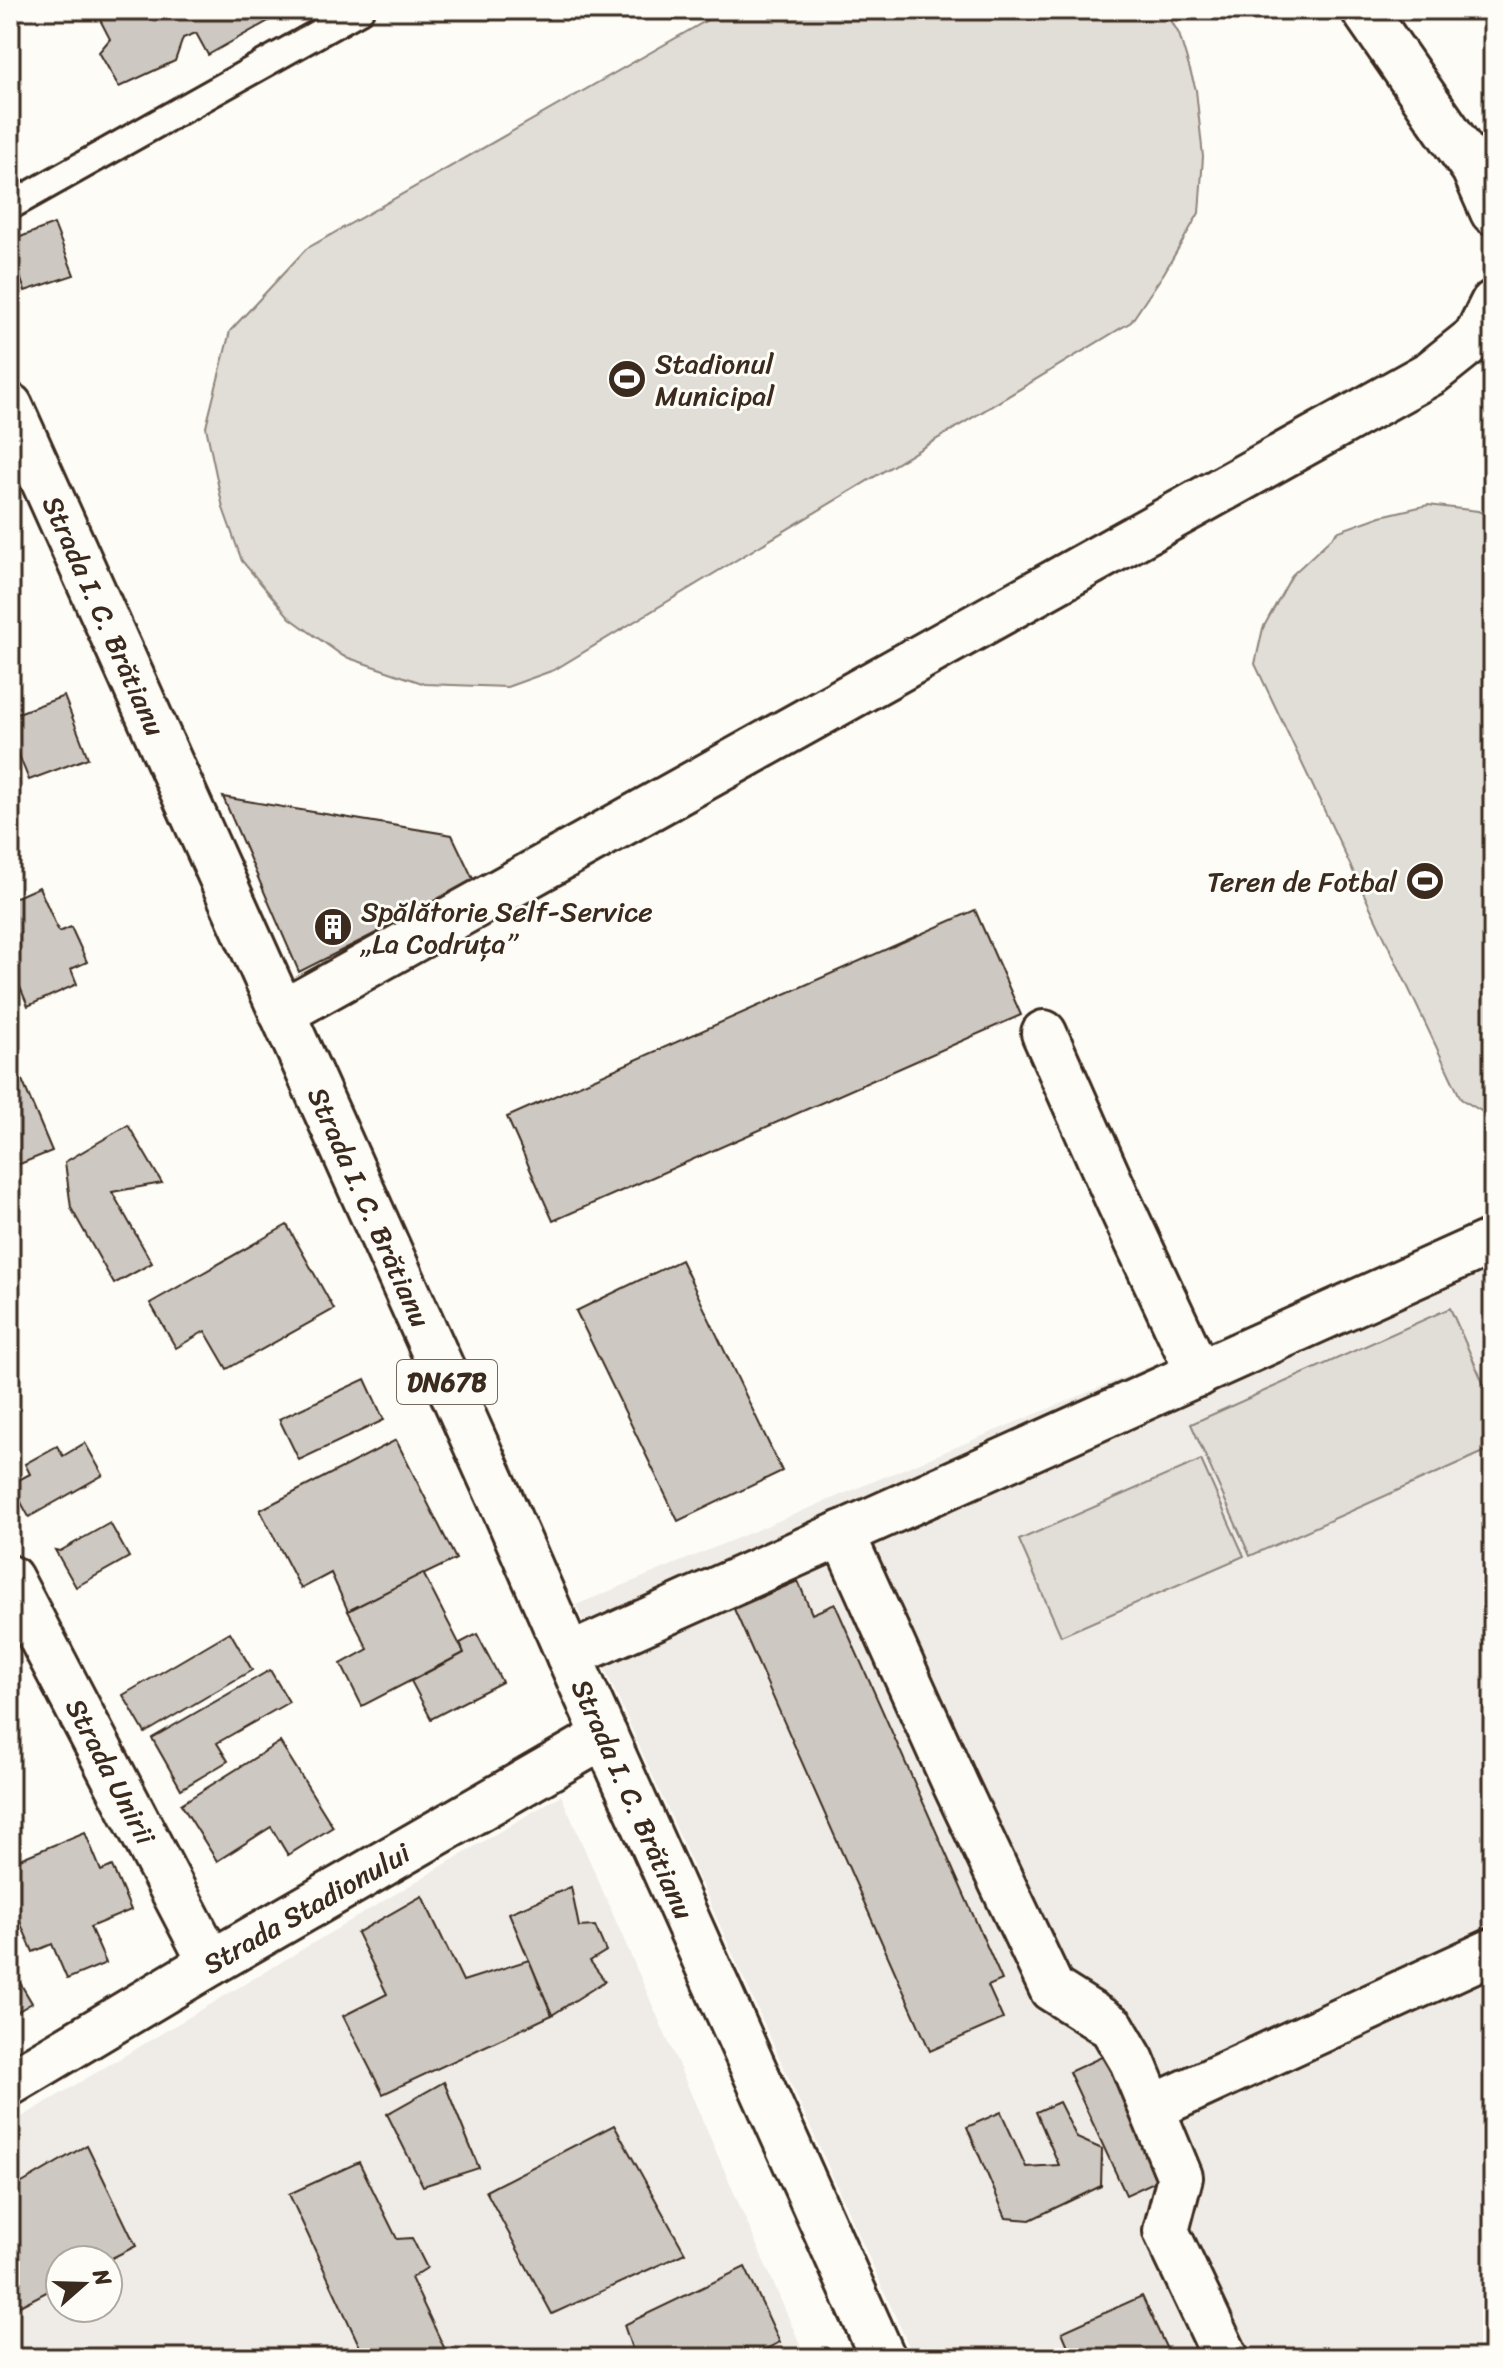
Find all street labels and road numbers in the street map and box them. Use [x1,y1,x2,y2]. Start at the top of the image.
street label: Strada I. C. Brătianu [28,488,179,744]
street label: Strada I. C. Brătianu [293,1079,444,1336]
road number: DN67B [397,1360,497,1404]
street label: Strada I. C. Brătianu [557,1671,708,1928]
street label: Strada Unirii [52,1689,170,1855]
street label: Strada Stadionului [193,1829,421,1988]

